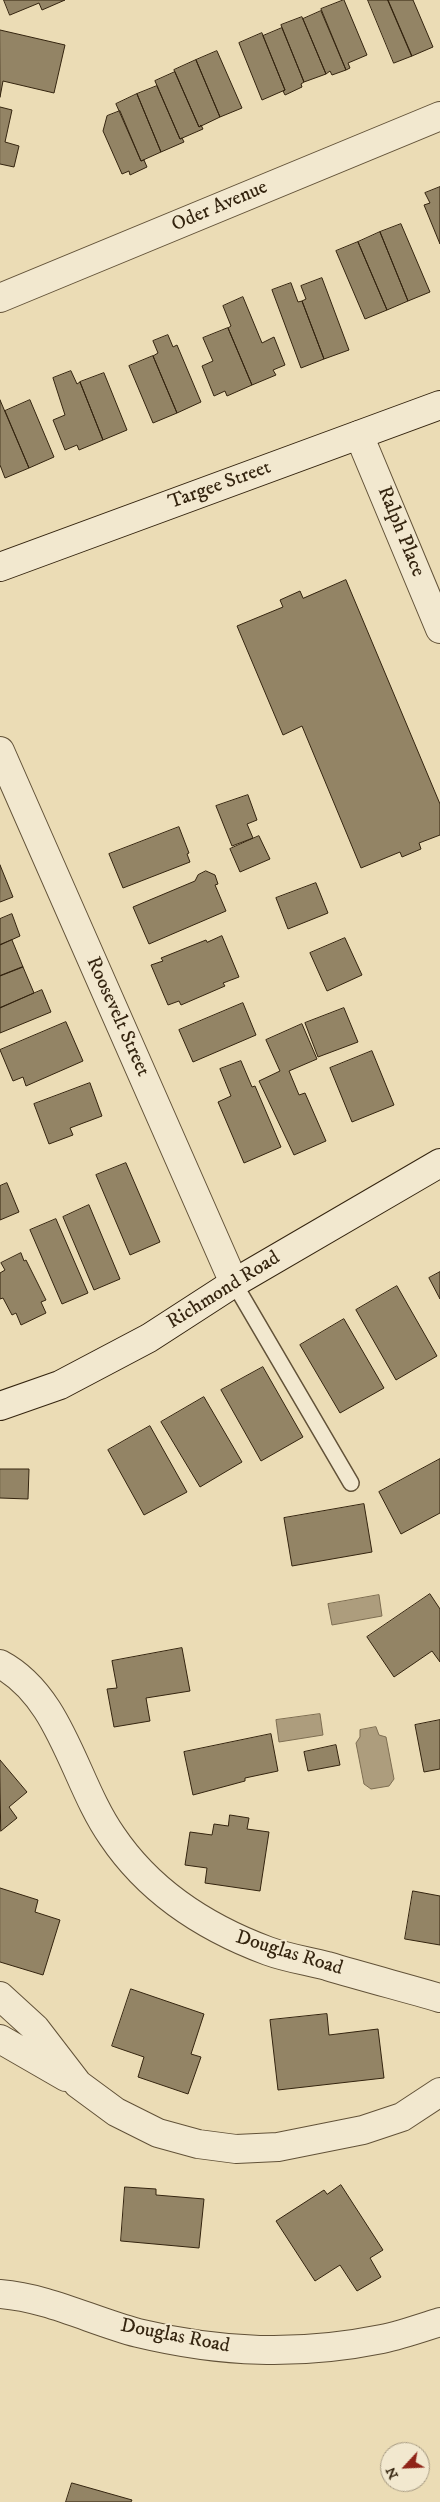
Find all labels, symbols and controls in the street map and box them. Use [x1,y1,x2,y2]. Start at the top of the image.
street label: Oder Avenue [168,176,272,238]
street label: Targee Street [166,456,274,516]
street label: Ralph Place [371,483,429,581]
street label: Roosevelt Street [80,953,154,1081]
street label: Richmond Road [163,1247,285,1335]
street label: Douglas Road [232,1926,346,1982]
street label: Douglas Road [118,2315,232,2359]
north arrow [380,2442,430,2492]
text: N [382,2464,403,2482]

